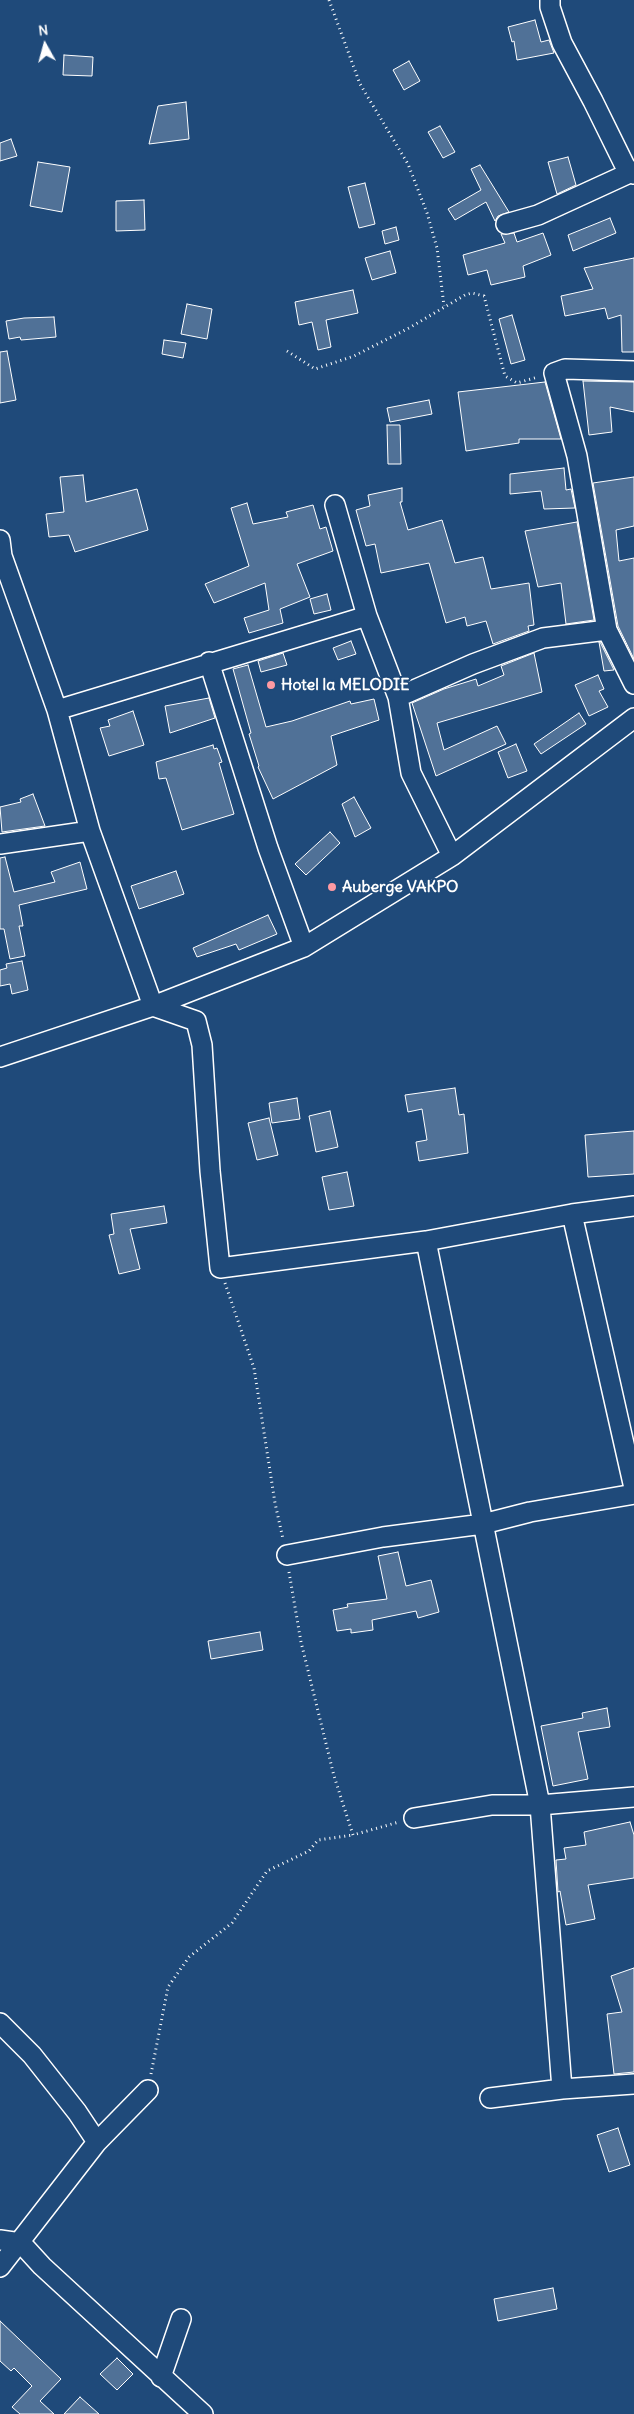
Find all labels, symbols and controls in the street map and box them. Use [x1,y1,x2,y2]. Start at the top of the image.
north arrow [20,20,70,70]
text: N [37,21,49,40]
place label: Hotel la MELODIE [281,675,409,695]
marker: Hotel la MELODIE [265,679,277,691]
place label: Auberge VAKPO [342,877,458,897]
marker: Auberge VAKPO [326,881,338,893]

